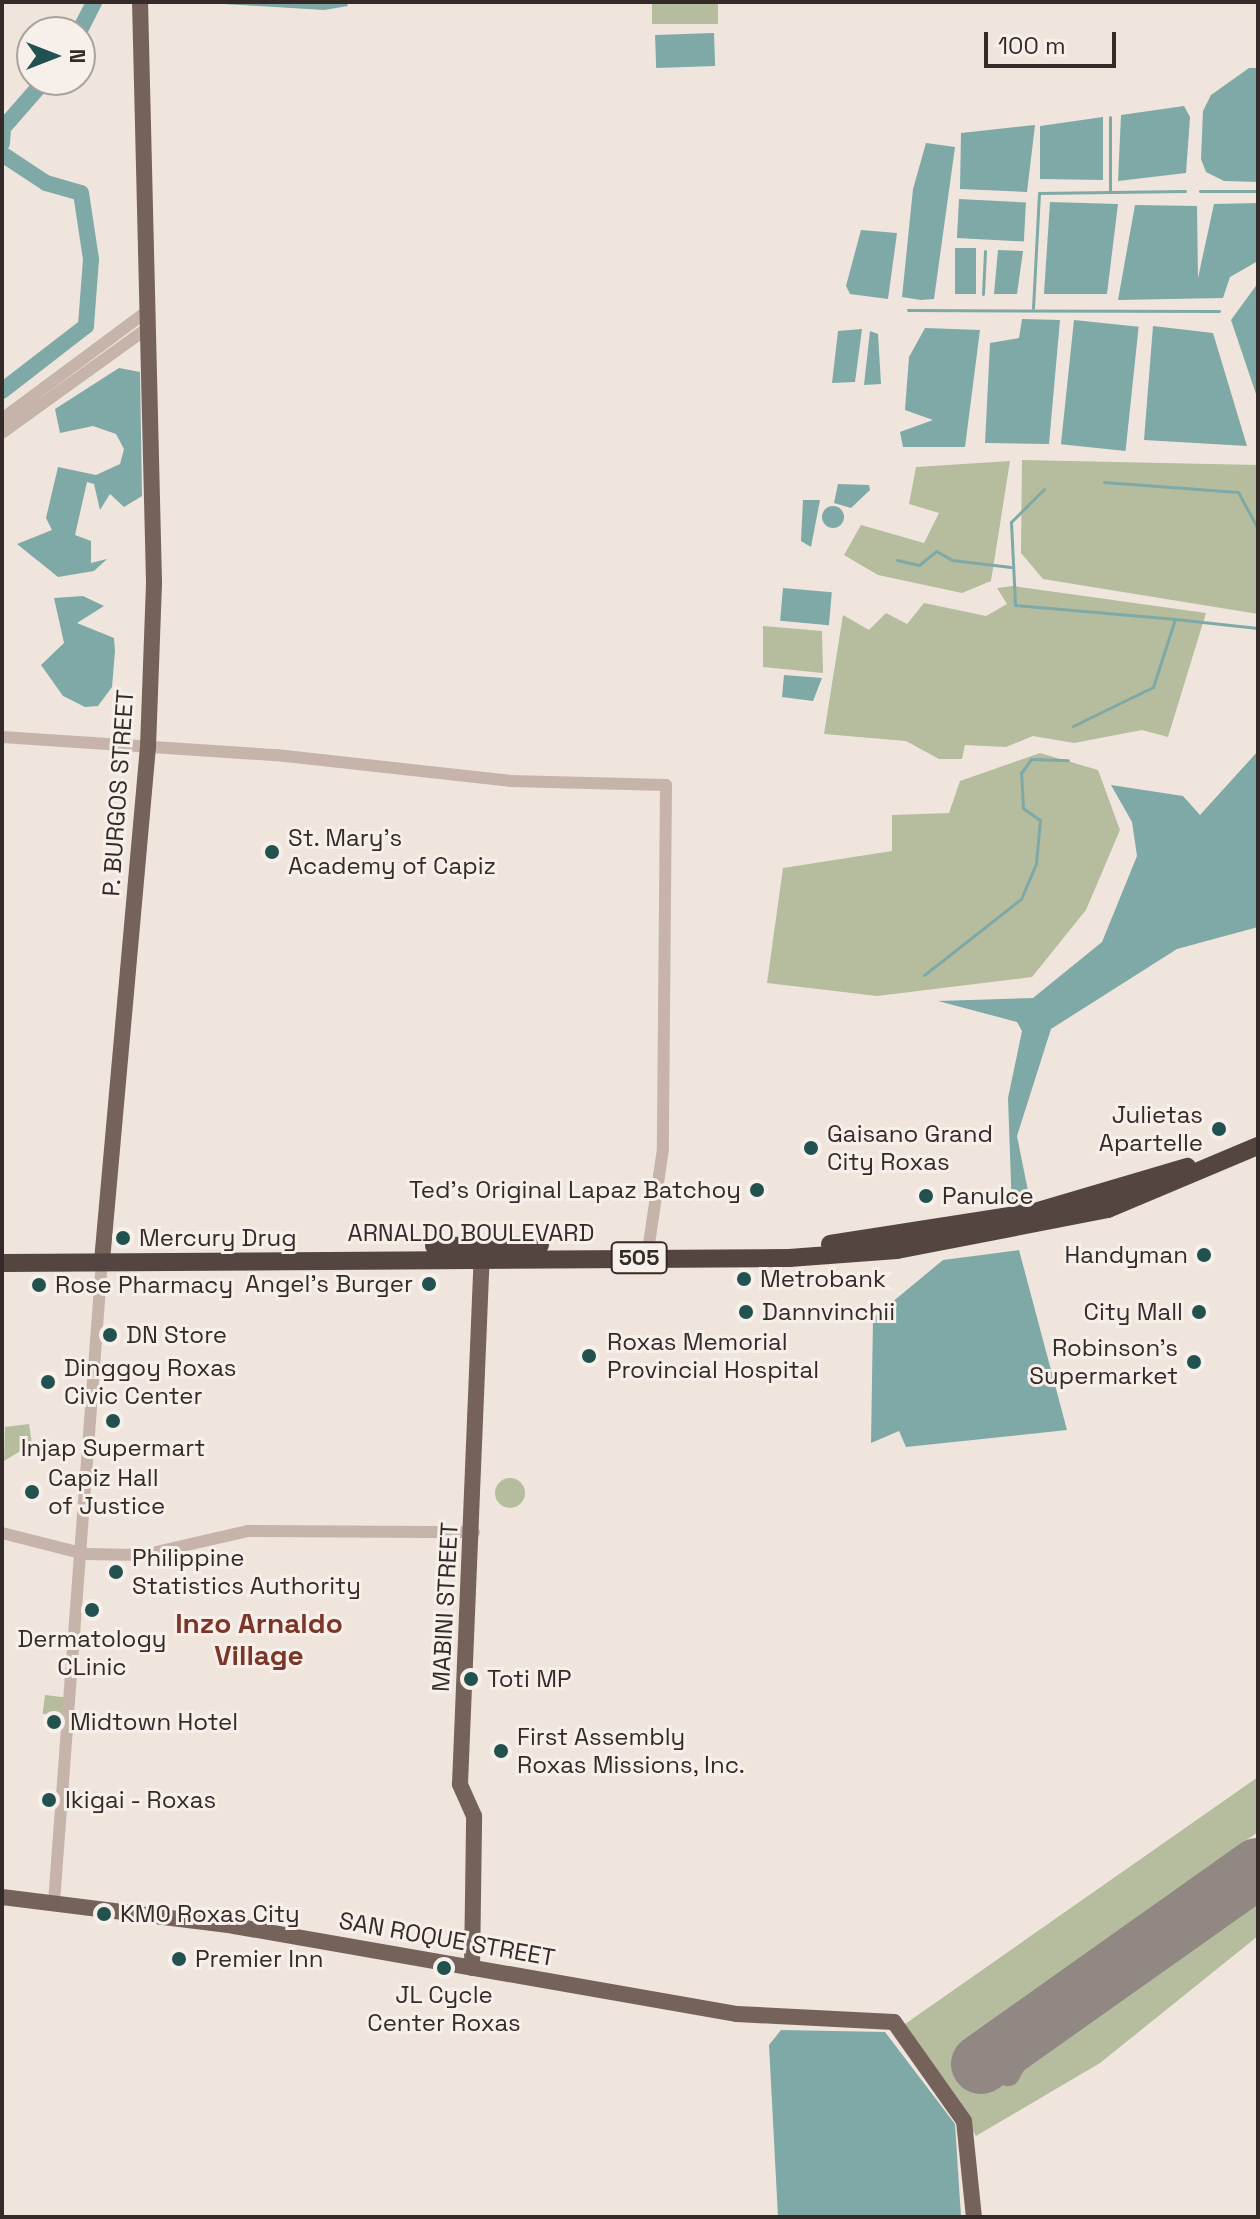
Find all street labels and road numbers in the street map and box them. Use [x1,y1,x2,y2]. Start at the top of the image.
street label: P. BURGOS STREET [96,688,140,898]
street label: ARNALDO BOULEVARD [348,1219,594,1247]
road number: 505 [609,1240,669,1276]
street label: MABINI STREET [426,1521,464,1693]
street label: SAN ROQUE STREET [337,1906,557,1972]

